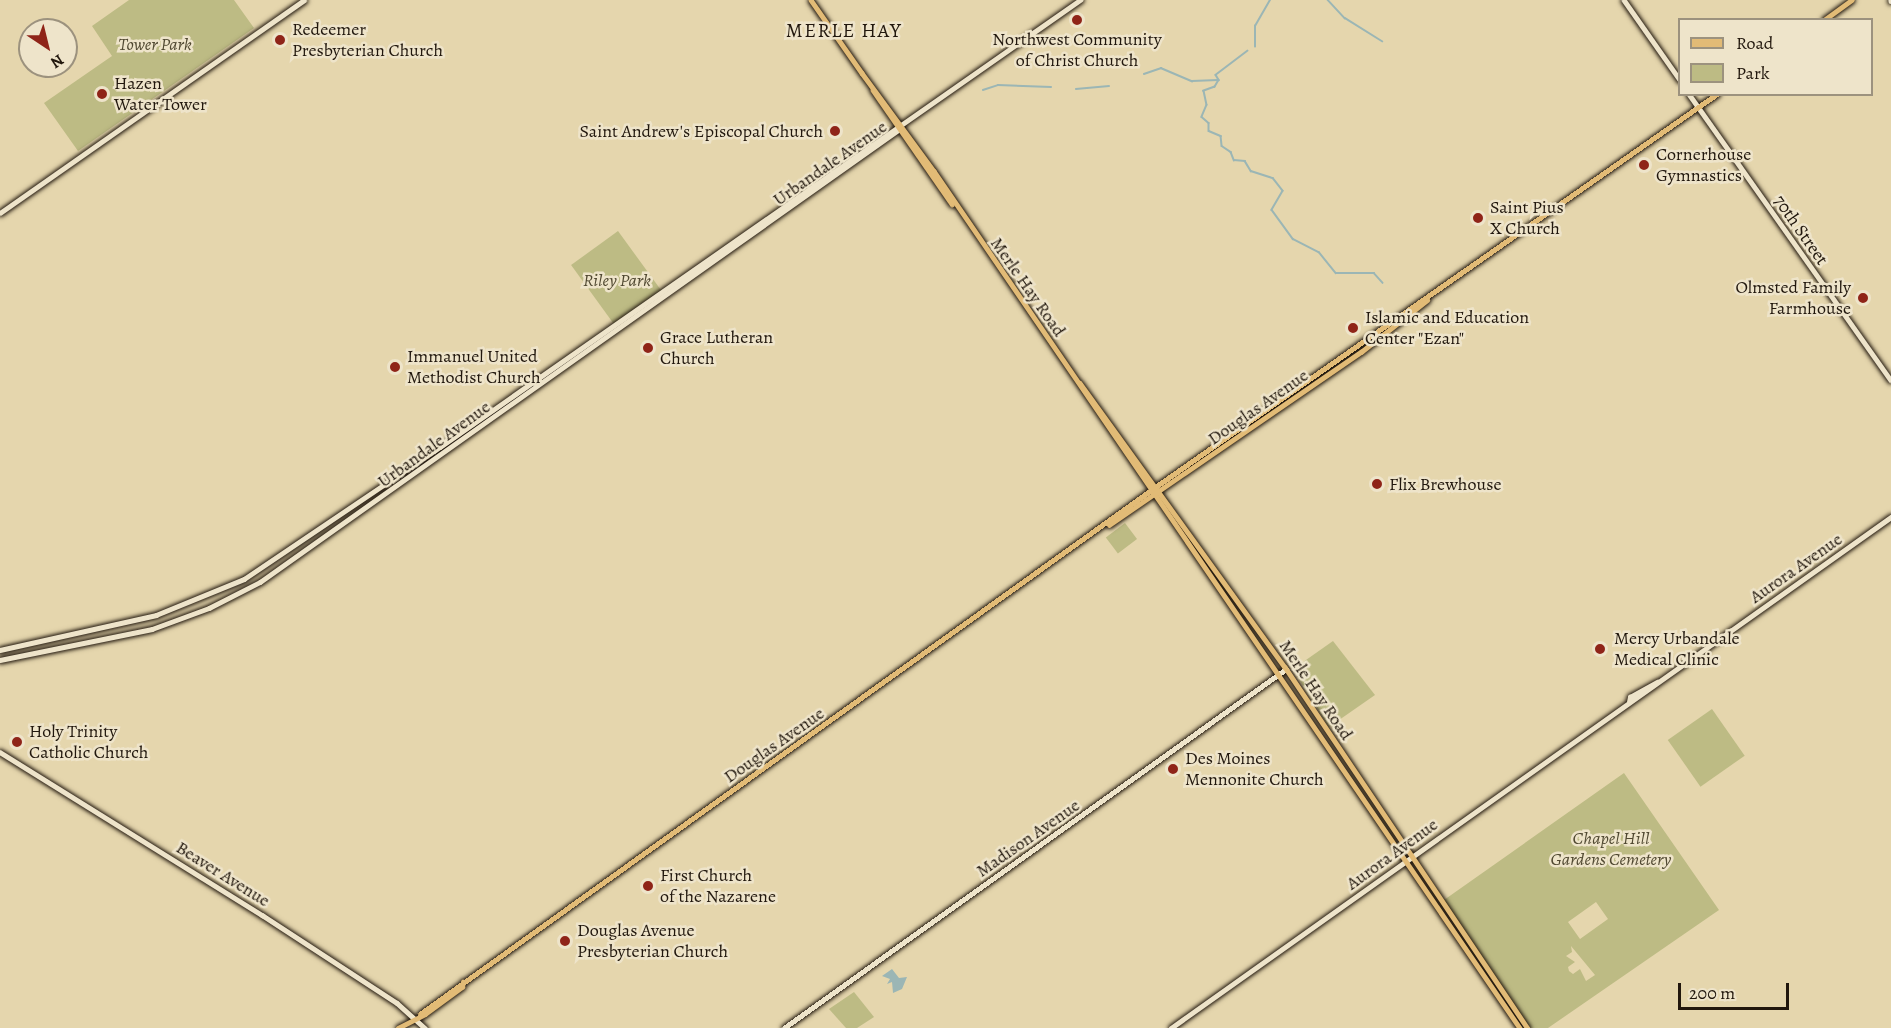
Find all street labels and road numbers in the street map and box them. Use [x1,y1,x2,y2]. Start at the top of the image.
street label: Urbandale Avenue [769,116,891,210]
street label: 70th Street [1769,191,1833,269]
street label: Merle Hay Road [986,233,1070,341]
street label: Douglas Avenue [1204,364,1312,450]
street label: Urbandale Avenue [374,396,494,492]
street label: Aurora Avenue [1746,528,1846,608]
street label: Merle Hay Road [1275,636,1357,744]
street label: Douglas Avenue [720,702,828,788]
street label: Madison Avenue [972,794,1084,882]
street label: Aurora Avenue [1342,814,1442,894]
street label: Beaver Avenue [172,837,274,911]

